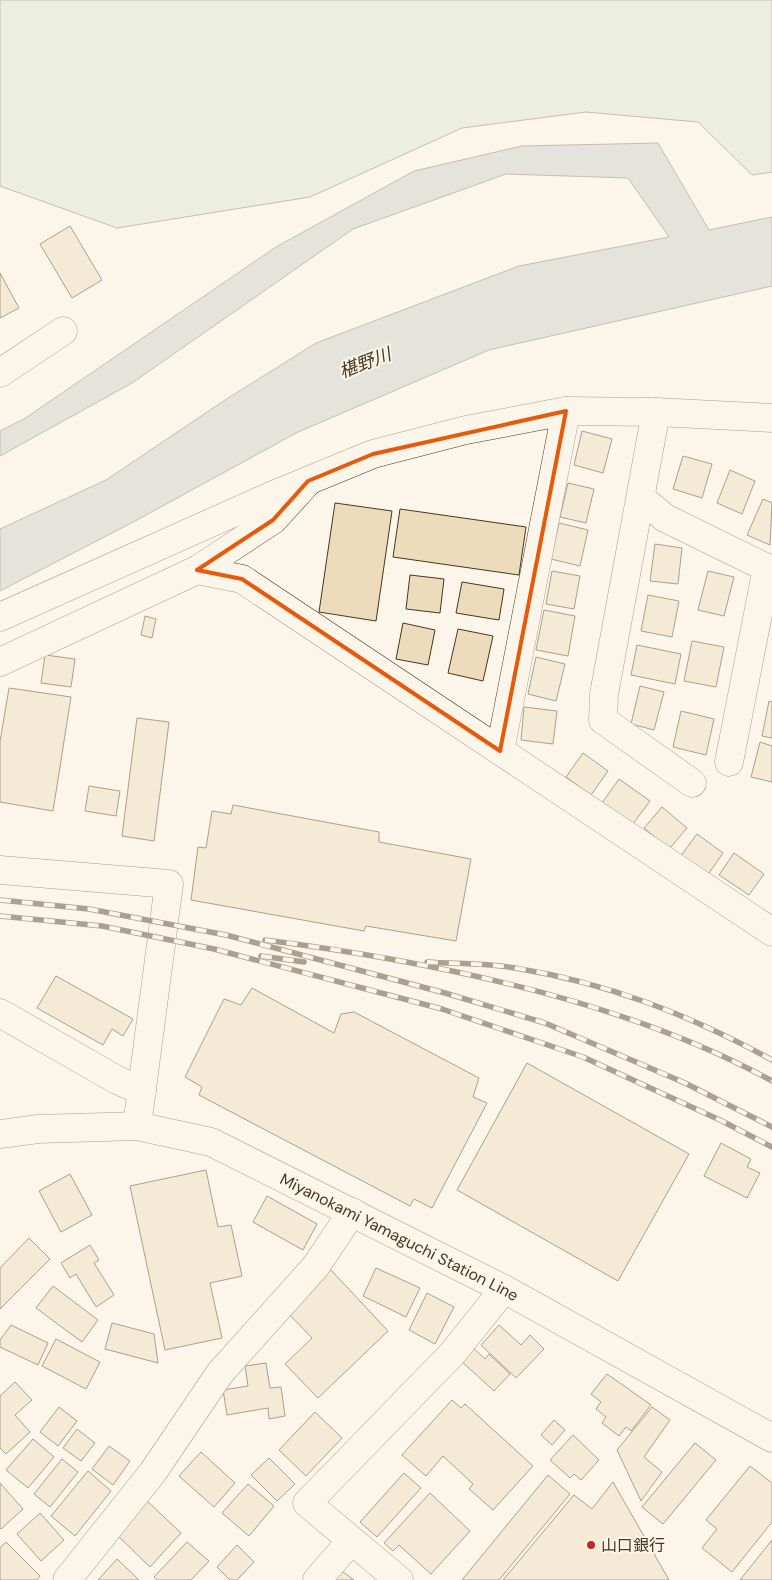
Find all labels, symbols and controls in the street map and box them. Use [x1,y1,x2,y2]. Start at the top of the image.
water label: 椹野川 [335,341,396,384]
street label: Miyanokami Yamaguchi Station Line [277,1168,522,1306]
place label: 山口銀行 [601,1535,665,1556]
marker: 山口銀行 [585,1539,597,1551]

